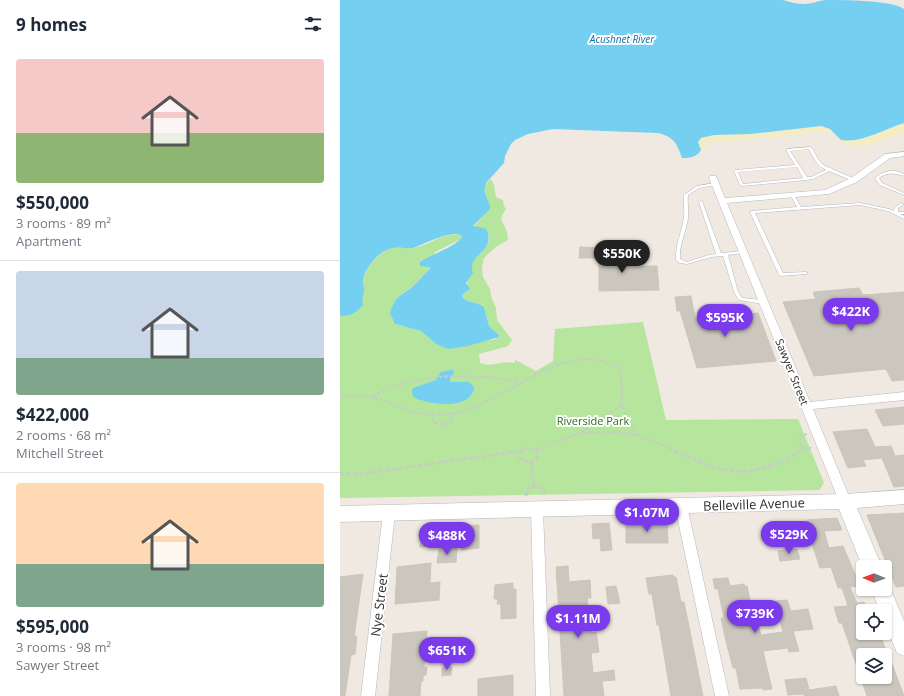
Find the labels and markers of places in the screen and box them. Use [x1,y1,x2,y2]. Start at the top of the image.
pin: $550K [594,240,650,274]
pin: $422K [823,298,879,332]
pin: $595K [697,304,753,338]
pin: $1.07M [614,499,680,533]
pin: $529K [761,521,817,555]
pin: $488K [419,522,475,556]
pin: $739K [727,600,783,634]
pin: $1.11M [545,605,611,639]
pin: $651K [419,637,475,671]

